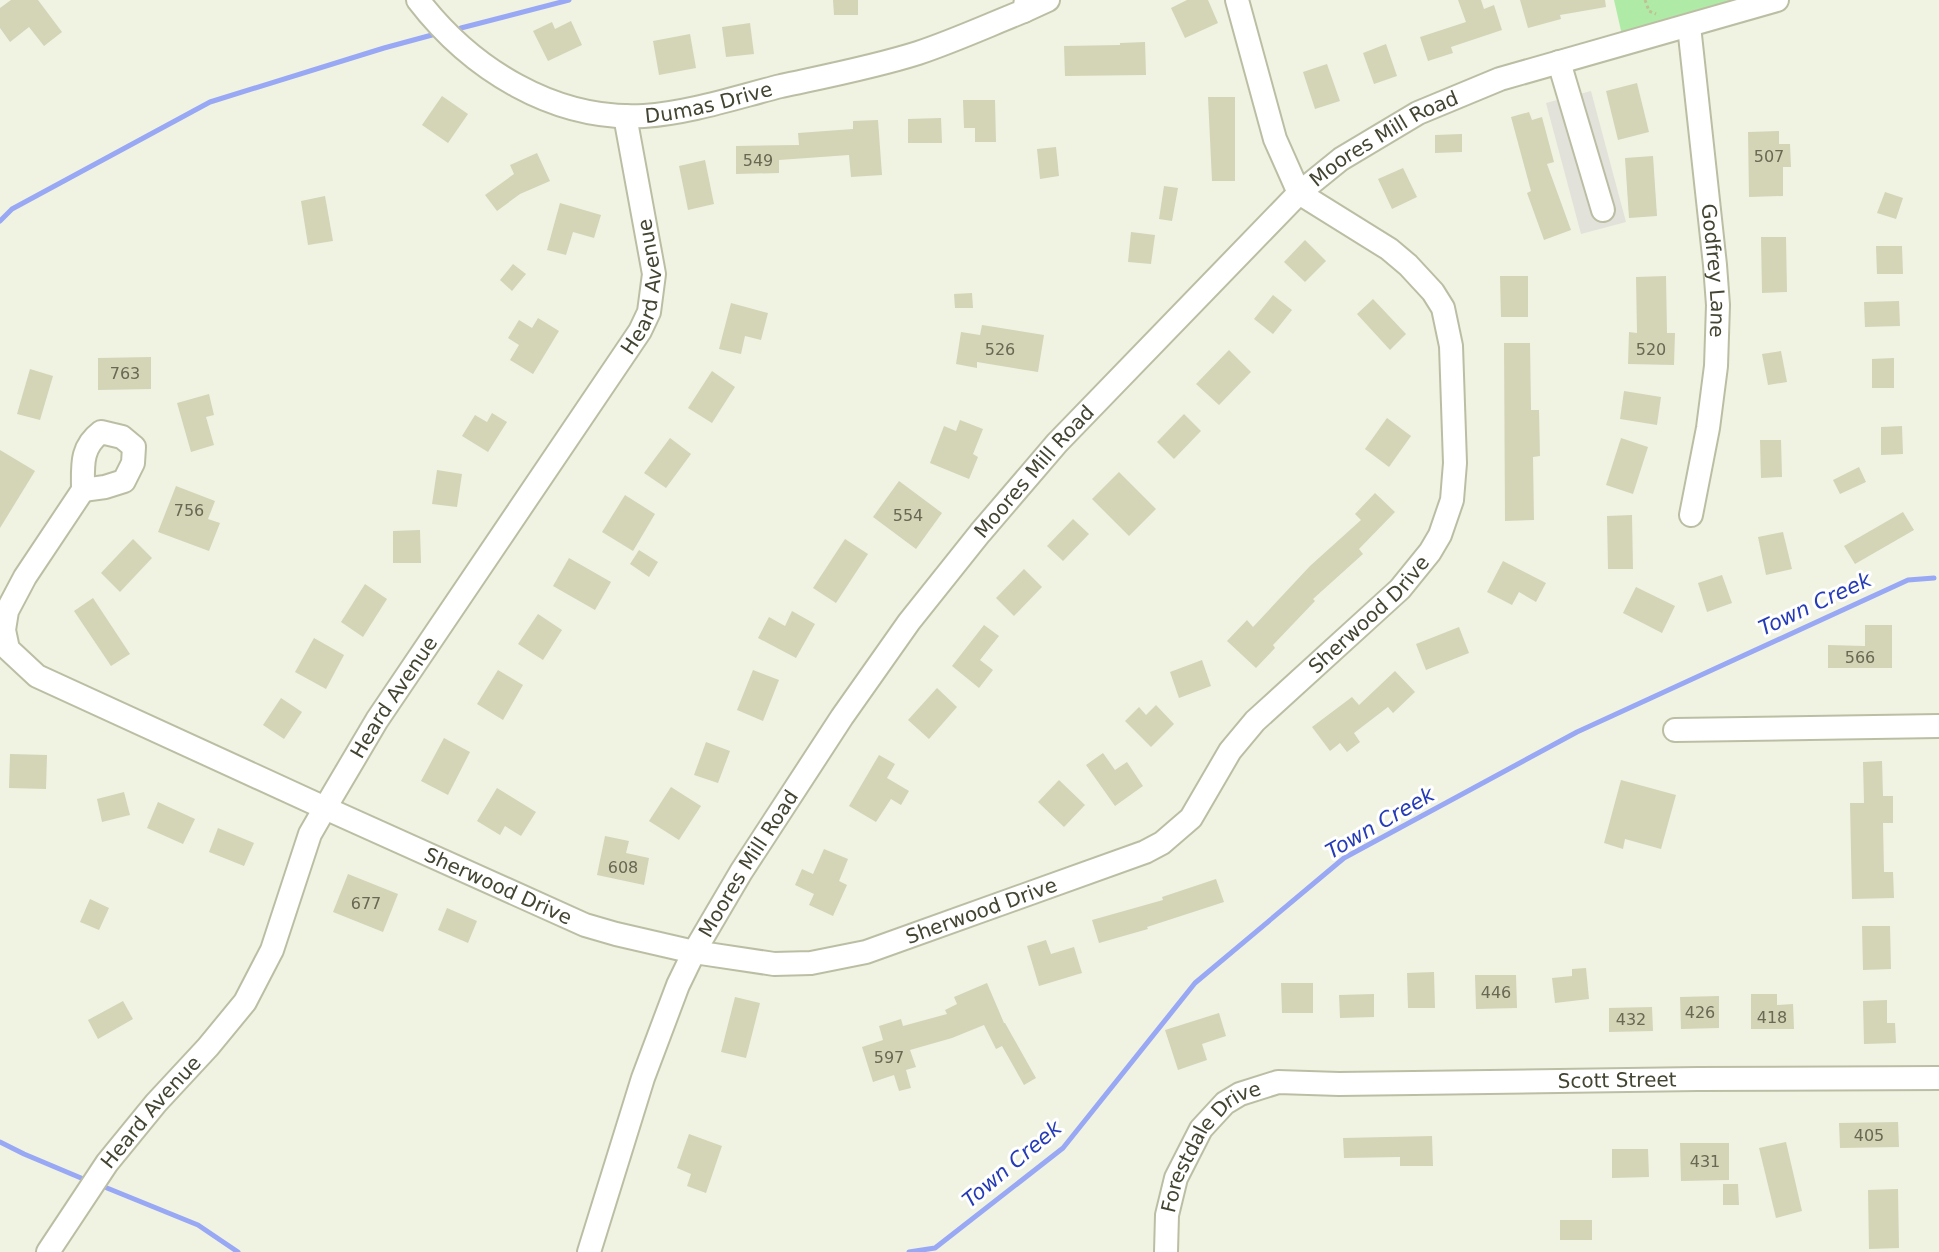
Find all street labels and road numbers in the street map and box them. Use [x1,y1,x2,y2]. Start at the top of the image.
street label: Dumas Drive [644,77,775,128]
street label: Moores Mill Road [1305,86,1462,192]
street label: Godfrey Lane [1696,203,1730,338]
street label: Heard Avenue [616,217,667,359]
street label: Moores Mill Road [969,400,1099,543]
street label: Sherwood Drive [1303,551,1434,678]
street label: Heard Avenue [345,632,442,763]
street label: Moores Mill Road [693,785,803,942]
street label: Sherwood Drive [421,842,576,930]
street label: Sherwood Drive [902,873,1060,949]
street label: Heard Avenue [96,1051,206,1173]
street label: Scott Street [1558,1067,1677,1093]
street label: Forestdale Drive [1156,1076,1264,1215]

